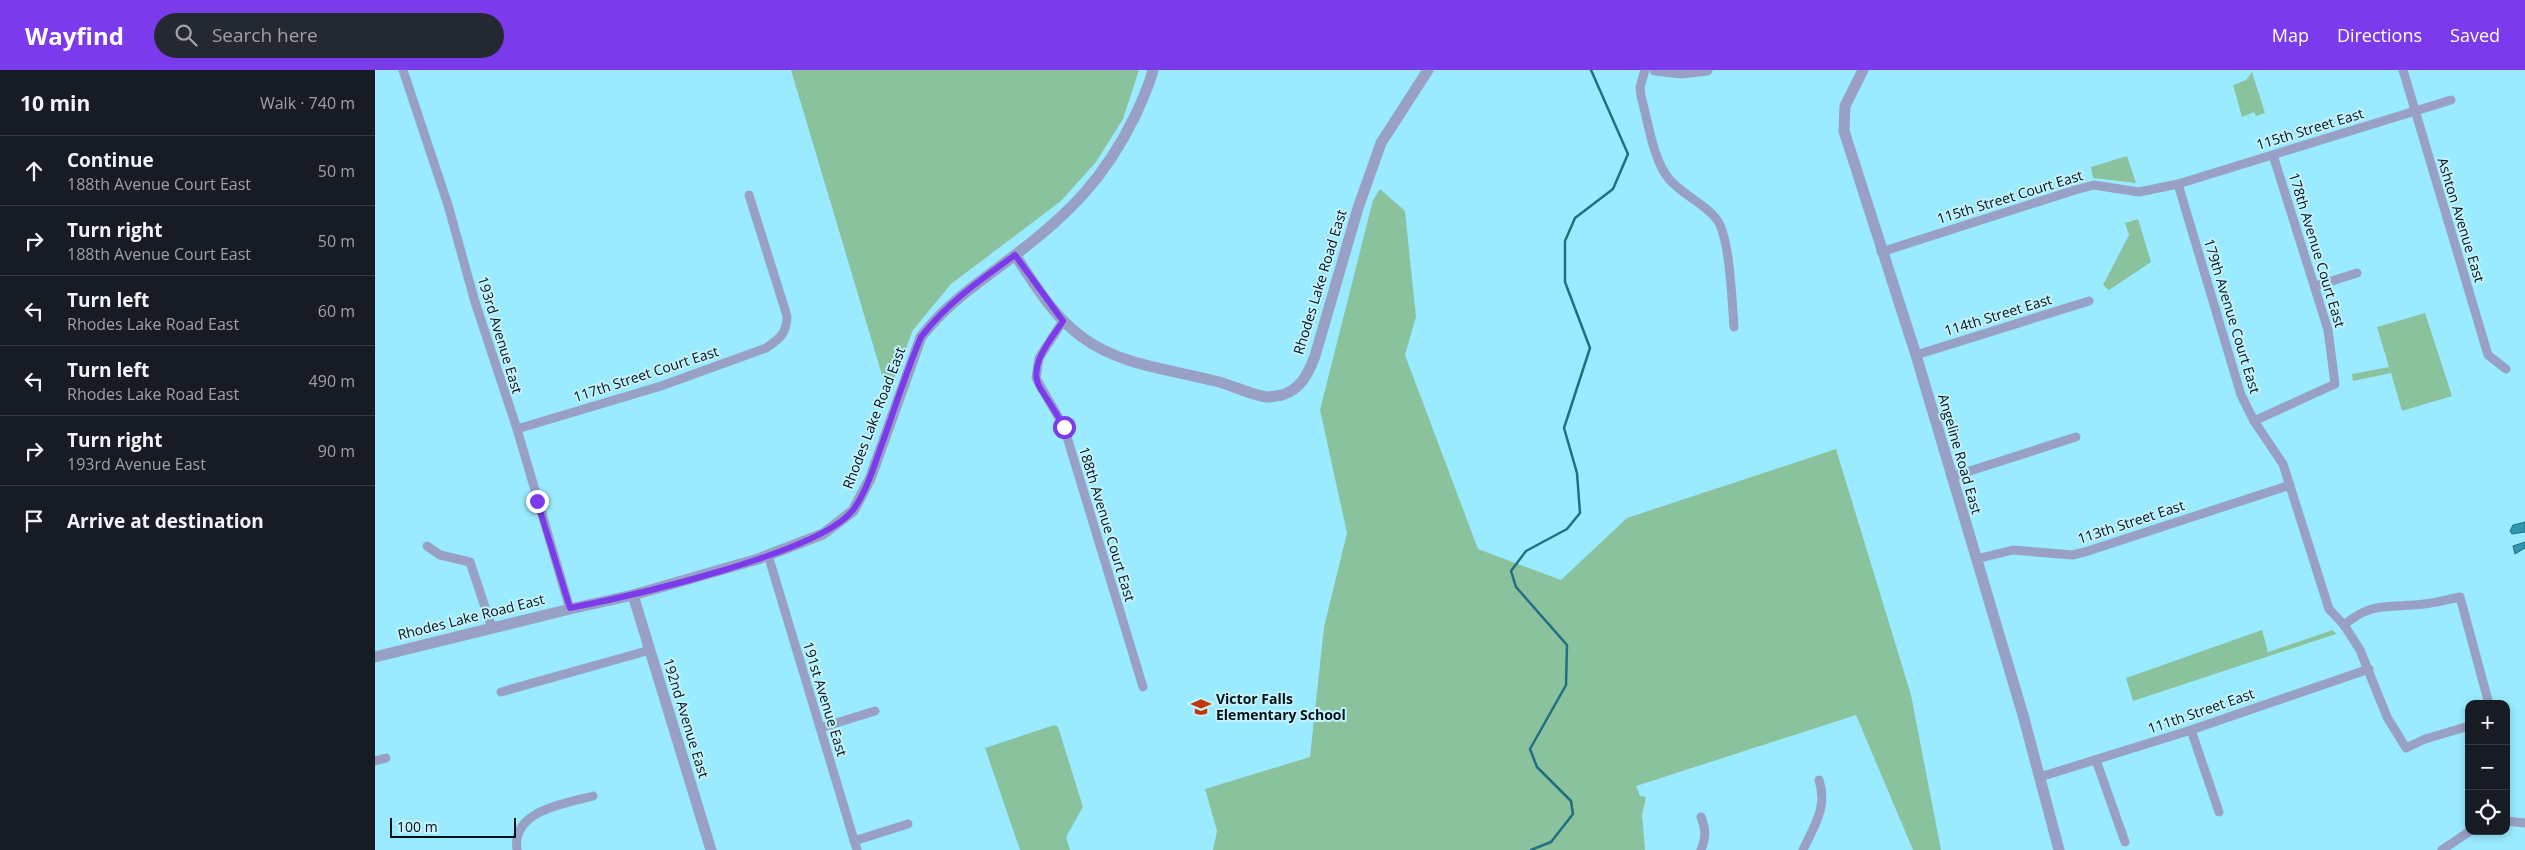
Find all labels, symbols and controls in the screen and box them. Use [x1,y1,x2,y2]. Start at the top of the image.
search box [154,13,504,58]
text: Wayfind [25,19,124,52]
icon: search [172,21,200,49]
text: Search here [212,22,318,48]
text: Map [2272,23,2309,47]
text: Directions [2337,23,2422,47]
text: Saved [2450,23,2500,47]
text: 10 min [20,89,90,117]
text: Walk · 740 m [260,92,355,114]
street label: 115th Street East [2254,103,2366,154]
text: Continue [67,147,154,173]
street label: Ashton Avenue East [2433,155,2489,284]
icon: ahead [20,157,48,185]
text: 50 m [318,160,355,182]
street label: 115th Street Court East [1935,165,2085,228]
street label: 178th Avenue Court East [2285,170,2350,330]
text: 188th Avenue Court East [67,173,251,195]
street label: Rhodes Lake Road East [1288,207,1351,357]
text: Turn right [67,217,162,243]
icon: right [20,227,48,255]
text: 50 m [318,230,355,252]
street label: 179th Avenue Court East [2200,236,2265,396]
text: 188th Avenue Court East [67,243,251,265]
street label: 193rd Avenue East [474,274,527,396]
text: Turn left [67,287,149,313]
street label: 114th Street East [1942,289,2054,340]
icon: left [20,297,48,325]
text: 60 m [318,300,355,322]
text: Rhodes Lake Road East [67,313,239,335]
street label: 117th Street Court East [571,341,721,406]
street label: Rhodes Lake Road East [838,344,909,492]
text: Turn left [67,357,149,383]
icon: left [20,367,48,395]
text: 490 m [309,370,355,392]
text: Rhodes Lake Road East [67,383,239,405]
street label: Angeline Road East [1934,391,1987,516]
route start [1053,416,1076,439]
text: Turn right [67,427,162,453]
icon: right [20,437,48,465]
text: 90 m [318,440,355,462]
street label: 188th Avenue Court East [1075,444,1140,604]
text: 193rd Avenue East [67,453,206,475]
route end [526,490,549,513]
street label: 113th Street East [2075,495,2187,548]
icon: arrive [20,507,48,535]
text: Arrive at destination [67,508,264,534]
street label: Rhodes Lake Road East [396,589,546,644]
street label: 191st Avenue East [799,639,852,758]
street label: 192nd Avenue East [659,656,714,780]
street label: 111th Street East [2145,683,2257,738]
place label: Victor Falls Elementary School [1216,689,1346,724]
school or university icon: Victor Falls Elementary School [1190,696,1212,718]
map controls [2465,700,2510,835]
button: + [2465,700,2510,745]
button: − [2465,745,2510,790]
button: locate [2465,790,2510,835]
scale bar [390,815,516,838]
text: 100 m [397,817,438,836]

